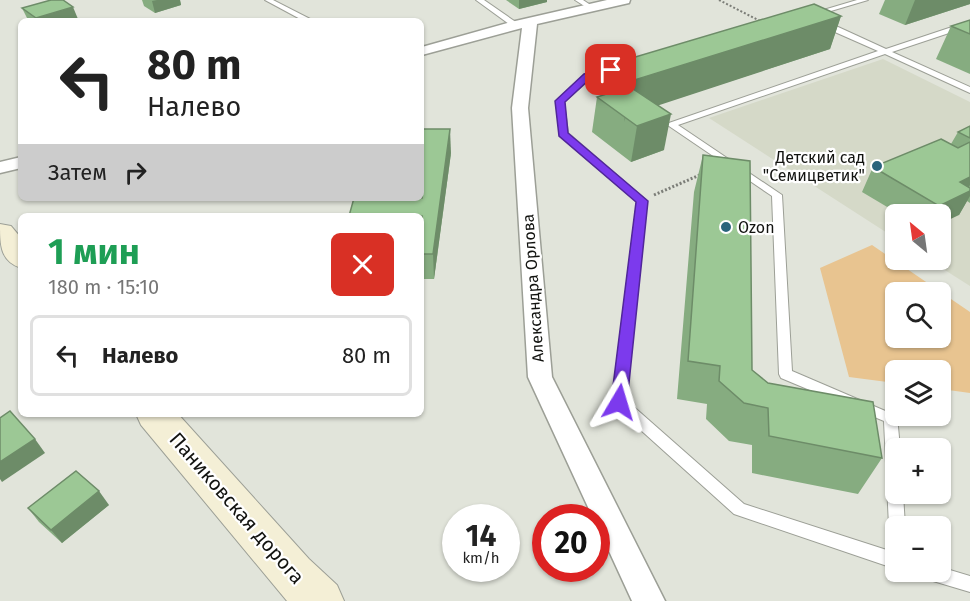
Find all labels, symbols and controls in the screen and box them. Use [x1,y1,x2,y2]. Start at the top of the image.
text: 80 m [147,40,241,90]
icon: left [48,42,126,120]
pin [585,44,636,95]
icon: arrive [594,53,627,86]
text: Налево [147,91,241,123]
place label: Детский сад "Семицветик" [763,148,865,185]
icon: right [119,156,152,189]
text: Затем [48,159,107,186]
marker: Детский сад "Семицветик" [870,159,884,173]
north arrow [885,204,951,270]
map controls [885,204,951,582]
street label: Александра Орлова [518,213,548,363]
place label: Ozon [738,218,775,237]
marker: Ozon [719,220,733,234]
text: 1 мин [48,230,140,274]
button: close [331,233,394,296]
text: 180 m · 15:10 [48,275,159,299]
button: search [885,282,951,348]
icon: left [51,339,84,372]
text: Налево [102,342,178,369]
text: 80 m [342,342,391,369]
button: layers [885,360,951,426]
position arrow [587,370,651,434]
street label: Паниковская дорога [165,427,309,589]
button: + [885,438,951,504]
speed limit sign: 20 [532,504,610,582]
button: − [885,516,951,582]
text: 14 [466,518,496,554]
text: km/h [462,549,500,567]

